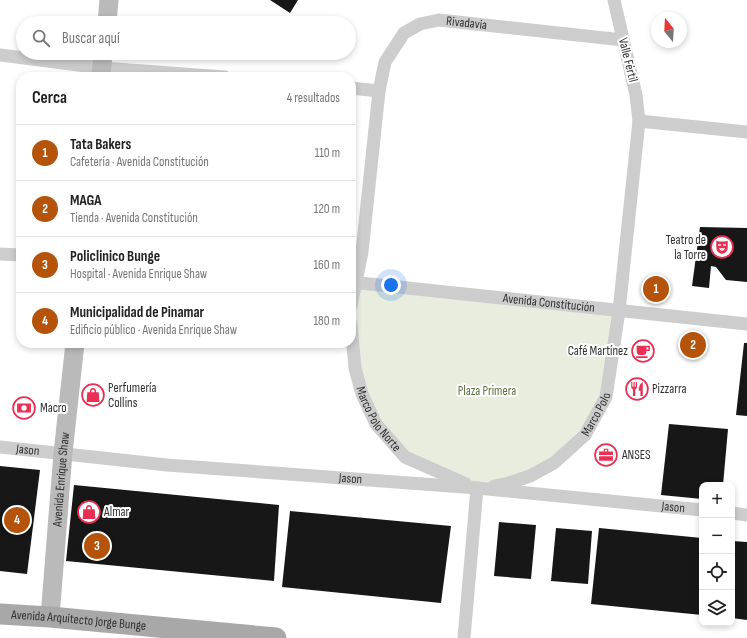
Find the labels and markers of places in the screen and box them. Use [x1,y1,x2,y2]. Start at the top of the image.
place label: Teatro de la Torre [666,232,706,263]
theatre icon: Teatro de la Torre [709,234,735,260]
pin: 1 [643,274,669,304]
pin: 2 [680,330,706,360]
cafe icon: Café Martínez [630,338,656,364]
place label: Café Martínez [568,343,628,359]
restaurant icon: Pizzarra [624,376,650,402]
place label: Perfumería Collins [108,380,157,411]
place label: Pizzarra [652,381,687,397]
shop icon: Perfumería Collins [80,382,106,408]
bank icon: Macro [11,395,37,421]
place label: Macro [40,400,67,416]
office icon: ANSES [593,442,619,468]
place label: ANSES [621,447,651,463]
shop icon: Almar [76,499,102,525]
place label: Almar [103,504,130,520]
pin: 4 [4,505,30,535]
pin: 3 [84,531,110,561]

